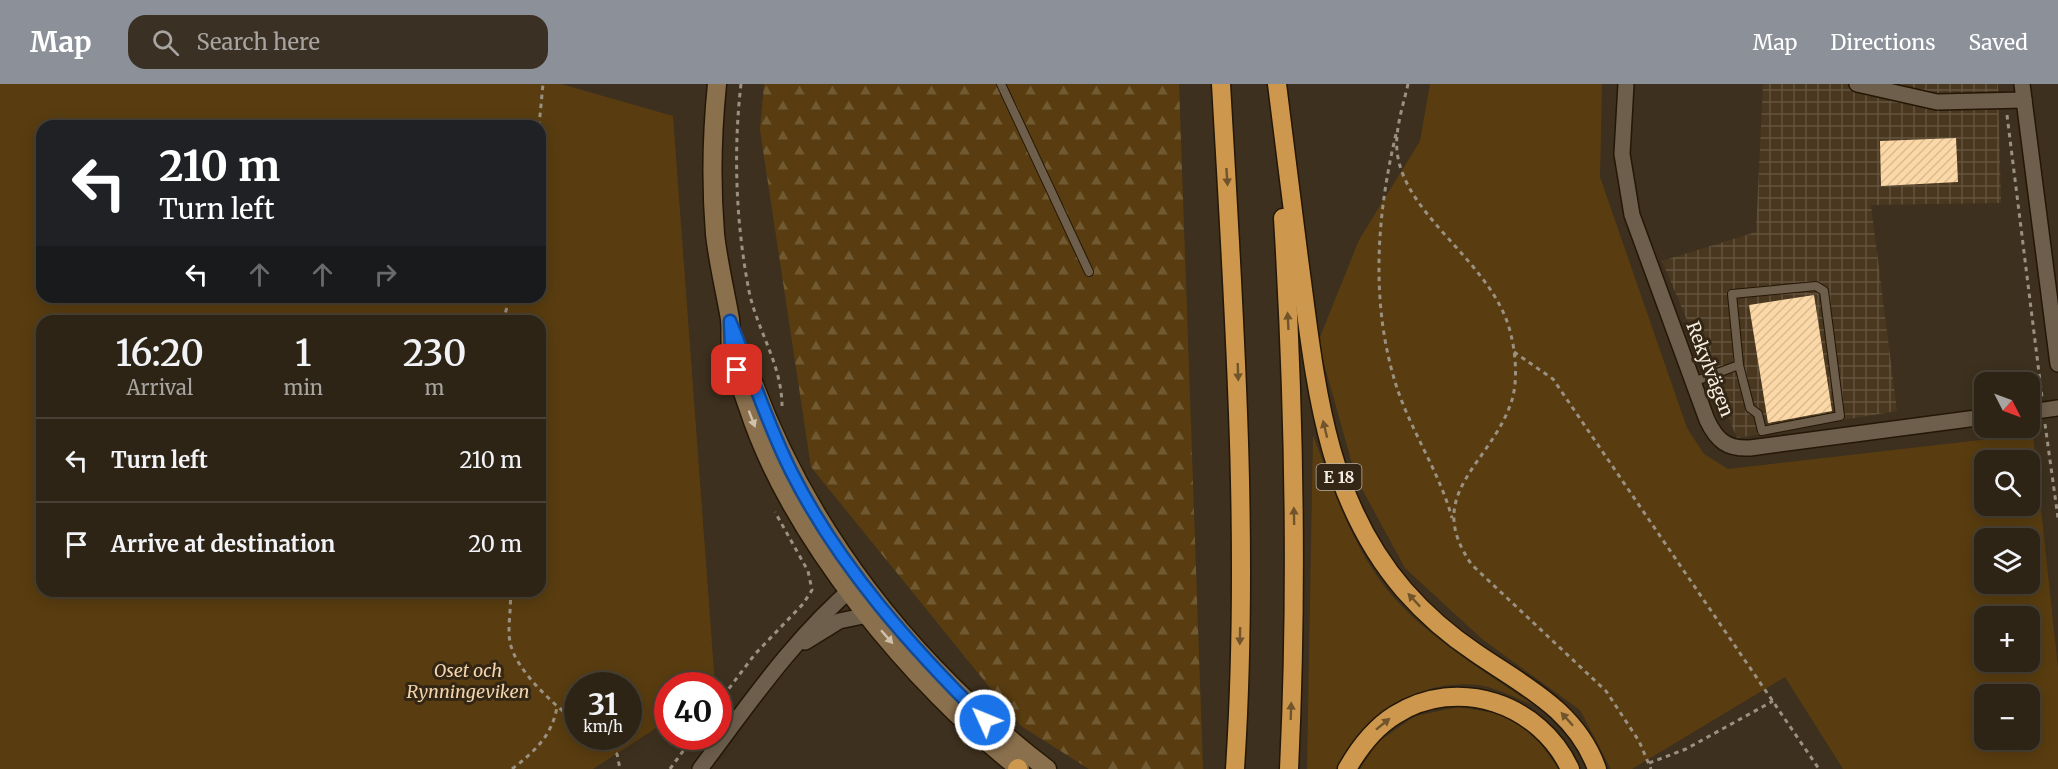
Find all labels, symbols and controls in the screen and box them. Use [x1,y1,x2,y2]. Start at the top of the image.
search box [128,15,548,69]
text: Map [30,24,92,60]
icon: search [149,26,182,59]
text: Search here [197,28,320,56]
text: Map [1753,29,1797,56]
text: Directions [1830,29,1935,56]
text: Saved [1968,29,2028,56]
text: 210 m [159,140,280,192]
icon: left [60,144,138,222]
one-way arrow [1222,168,1232,187]
text: Turn left [159,192,274,226]
icon: left [180,258,213,291]
icon: ahead [243,258,276,291]
icon: ahead [306,258,339,291]
icon: right [369,258,402,291]
one-way arrow [1284,311,1293,330]
street label: Rekylvägen [1681,318,1739,420]
text: 16:20 [116,331,204,376]
text: 1 [295,331,312,376]
text: 230 [403,331,466,376]
pin [711,344,762,395]
icon: arrive [720,353,753,386]
one-way arrow [1233,362,1243,381]
north arrow [1974,372,2040,438]
map controls [1974,372,2040,750]
text: Arrival [126,375,193,400]
text: min [284,375,323,400]
text: m [425,375,444,400]
one-way arrow [747,410,757,428]
one-way arrow [1319,420,1329,439]
icon: left [60,444,93,477]
text: Turn left [111,446,208,474]
text: 210 m [459,446,522,474]
button: search [1974,450,2040,516]
road number: E 18 [1316,464,1362,490]
one-way arrow [1289,506,1298,525]
icon: arrive [60,528,93,561]
button: layers [1974,528,2040,594]
text: Arrive at destination [111,530,335,558]
text: 20 m [468,530,522,558]
one-way arrow [1407,593,1421,608]
button: + [1974,606,2040,672]
one-way arrow [1236,626,1245,645]
one-way arrow [880,629,893,645]
park label: Oset och Rynningeviken [407,659,529,703]
speed limit sign: 40 [654,672,732,750]
button: − [1974,684,2040,750]
text: 31 [588,685,618,723]
position arrow [953,688,1017,752]
one-way arrow [1286,701,1296,720]
one-way arrow [1560,712,1574,727]
text: km/h [583,717,623,736]
one-way arrow [1376,719,1391,731]

